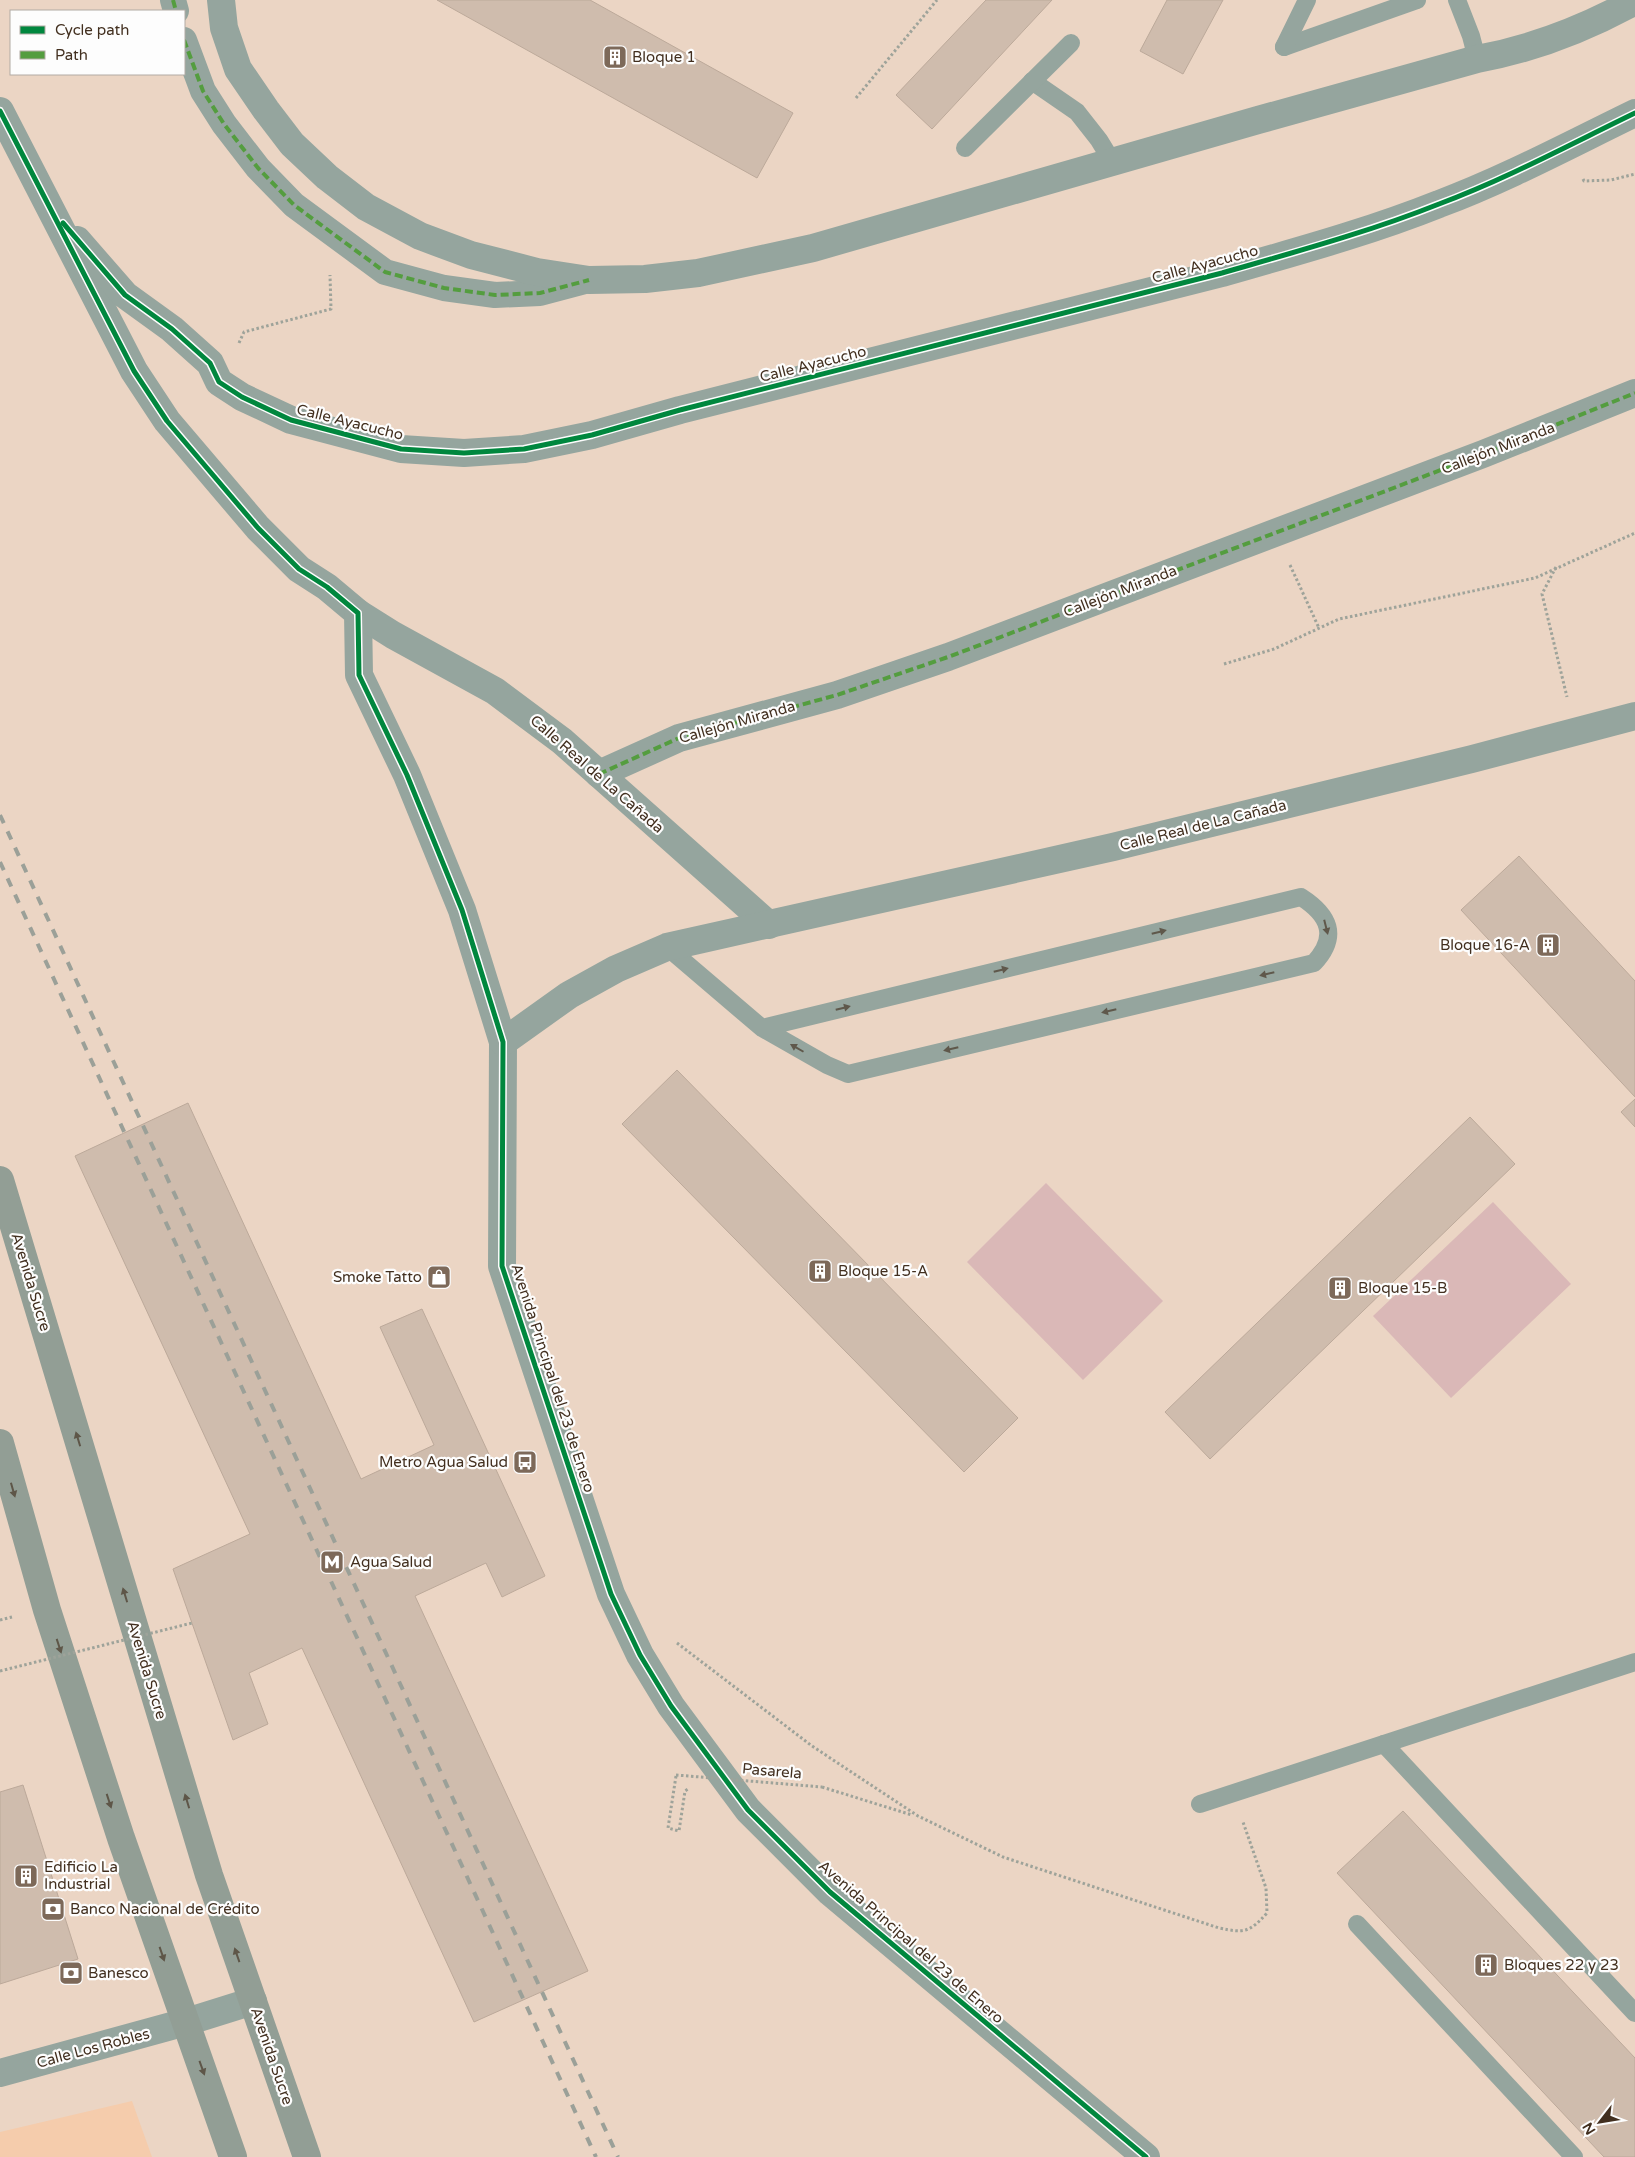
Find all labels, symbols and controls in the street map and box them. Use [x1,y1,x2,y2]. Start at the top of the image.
legend [10,10,185,75]
text: Cycle path [55,21,129,39]
building icon: Bloque 1 [602,44,628,70]
text: Path [55,46,88,64]
place label: Bloque 1 [632,48,696,66]
street label: Calle Ayacucho [1150,241,1260,287]
street label: Calle Ayacucho [758,342,868,386]
street label: Calle Ayacucho [295,400,405,444]
street label: Callejón Miranda [1439,418,1557,478]
street label: Callejón Miranda [1061,561,1179,621]
street label: Callejón Miranda [677,697,797,747]
street label: Calle Real de La Cañada [527,711,667,837]
street label: Calle Real de La Cañada [1118,796,1288,854]
one-way arrow [1322,919,1330,935]
one-way arrow [1151,928,1166,936]
building icon: Bloque 16-A [1535,932,1561,958]
place label: Bloque 16-A [1440,936,1530,954]
one-way arrow [993,966,1008,974]
one-way arrow [1259,970,1274,978]
one-way arrow [836,1004,851,1012]
one-way arrow [1101,1007,1116,1015]
one-way arrow [791,1044,804,1053]
one-way arrow [943,1045,958,1053]
street label: Avenida Sucre [7,1231,55,1333]
building icon: Bloque 15-A [807,1258,833,1284]
street label: Avenida Principal del 23 de Enero [507,1261,599,1495]
place label: Bloque 15-A [838,1262,928,1280]
shop icon: Smoke Tatto [426,1264,452,1290]
place label: Smoke Tatto [333,1268,422,1286]
building icon: Bloque 15-B [1327,1275,1353,1301]
place label: Bloque 15-B [1358,1279,1448,1297]
one-way arrow [73,1431,81,1446]
bus stop icon: Metro Agua Salud [512,1449,538,1475]
place label: Metro Agua Salud [379,1453,508,1471]
one-way arrow [10,1483,18,1498]
metro station icon: Agua Salud [319,1549,345,1575]
place label: Agua Salud [350,1553,432,1571]
one-way arrow [120,1587,128,1602]
street label: Avenida Sucre [123,1619,171,1721]
one-way arrow [55,1639,63,1654]
street label: Pasarela [741,1759,803,1783]
one-way arrow [105,1793,113,1808]
one-way arrow [182,1793,190,1808]
street label: Avenida Principal del 23 de Enero [815,1857,1007,2027]
place label: Edificio La Industrial [44,1858,118,1893]
building icon: Edificio La Industrial [13,1863,39,1889]
bank icon: Banco Nacional de Crédito [40,1896,66,1922]
place label: Banco Nacional de Crédito [70,1900,260,1918]
one-way arrow [159,1947,167,1962]
one-way arrow [233,1947,241,1962]
building icon: Bloques 22 y 23 [1473,1952,1499,1978]
place label: Bloques 22 y 23 [1504,1956,1619,1974]
bank icon: Banesco [58,1960,84,1986]
place label: Banesco [88,1964,149,1982]
street label: Avenida Sucre [247,2005,297,2107]
street label: Calle Los Robles [35,2024,151,2072]
one-way arrow [198,2061,206,2076]
north arrow [1575,2097,1625,2147]
text: N [1579,2119,1599,2138]

